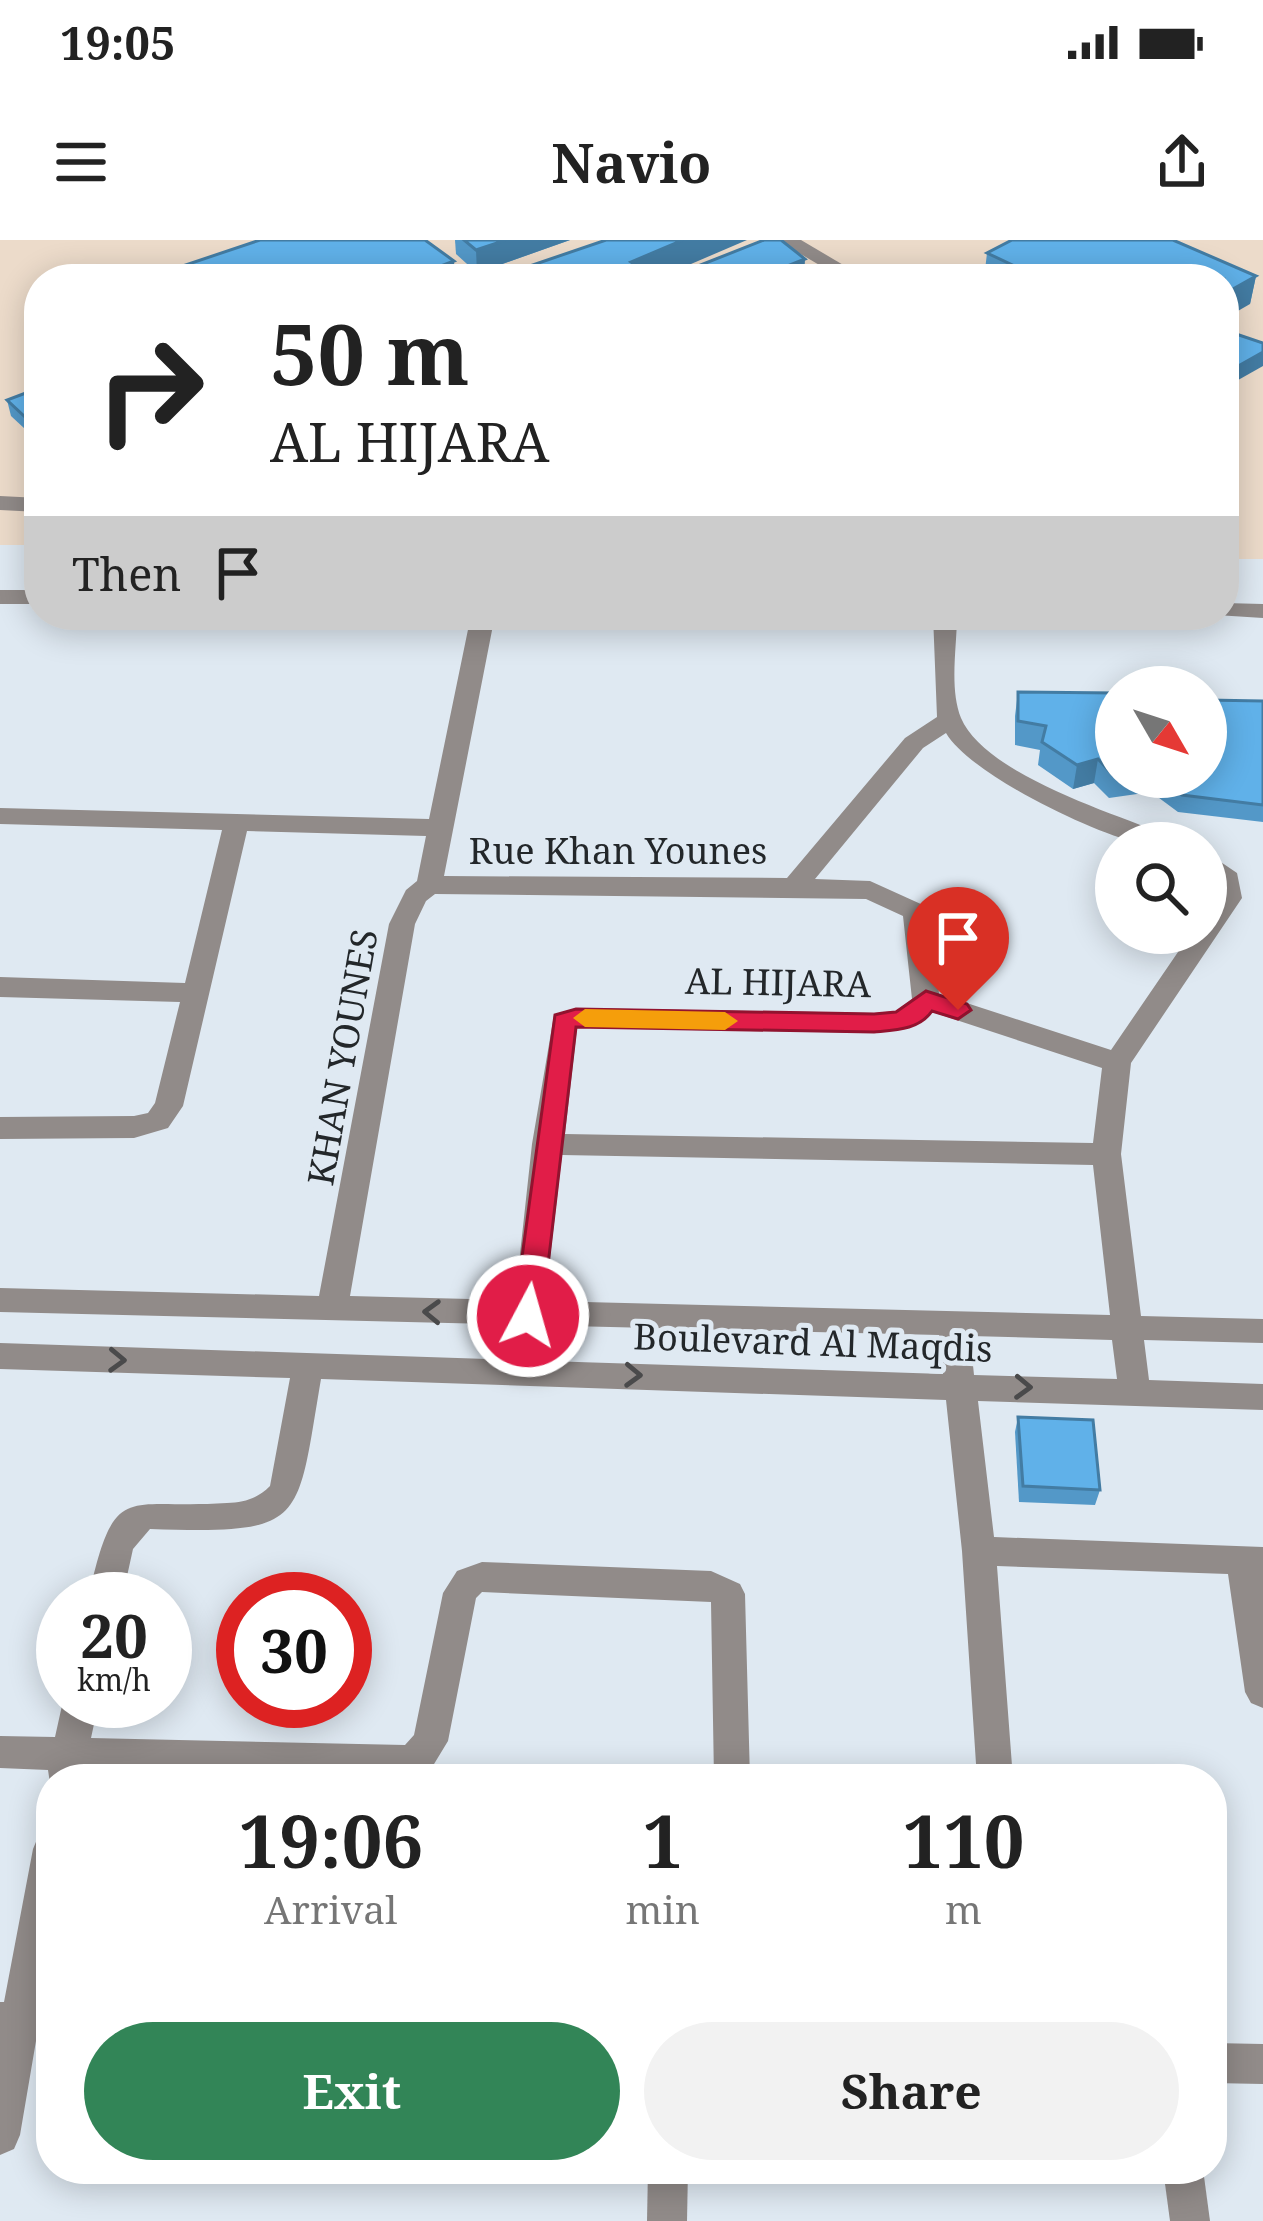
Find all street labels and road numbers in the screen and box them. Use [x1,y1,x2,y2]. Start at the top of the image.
street label: Rue Khan Younes [469,826,767,875]
street label: KHAN YOUNES [295,925,389,1189]
street label: AL HIJARA [685,956,872,1008]
street label: Boulevard Al Maqdis [633,1311,993,1373]

